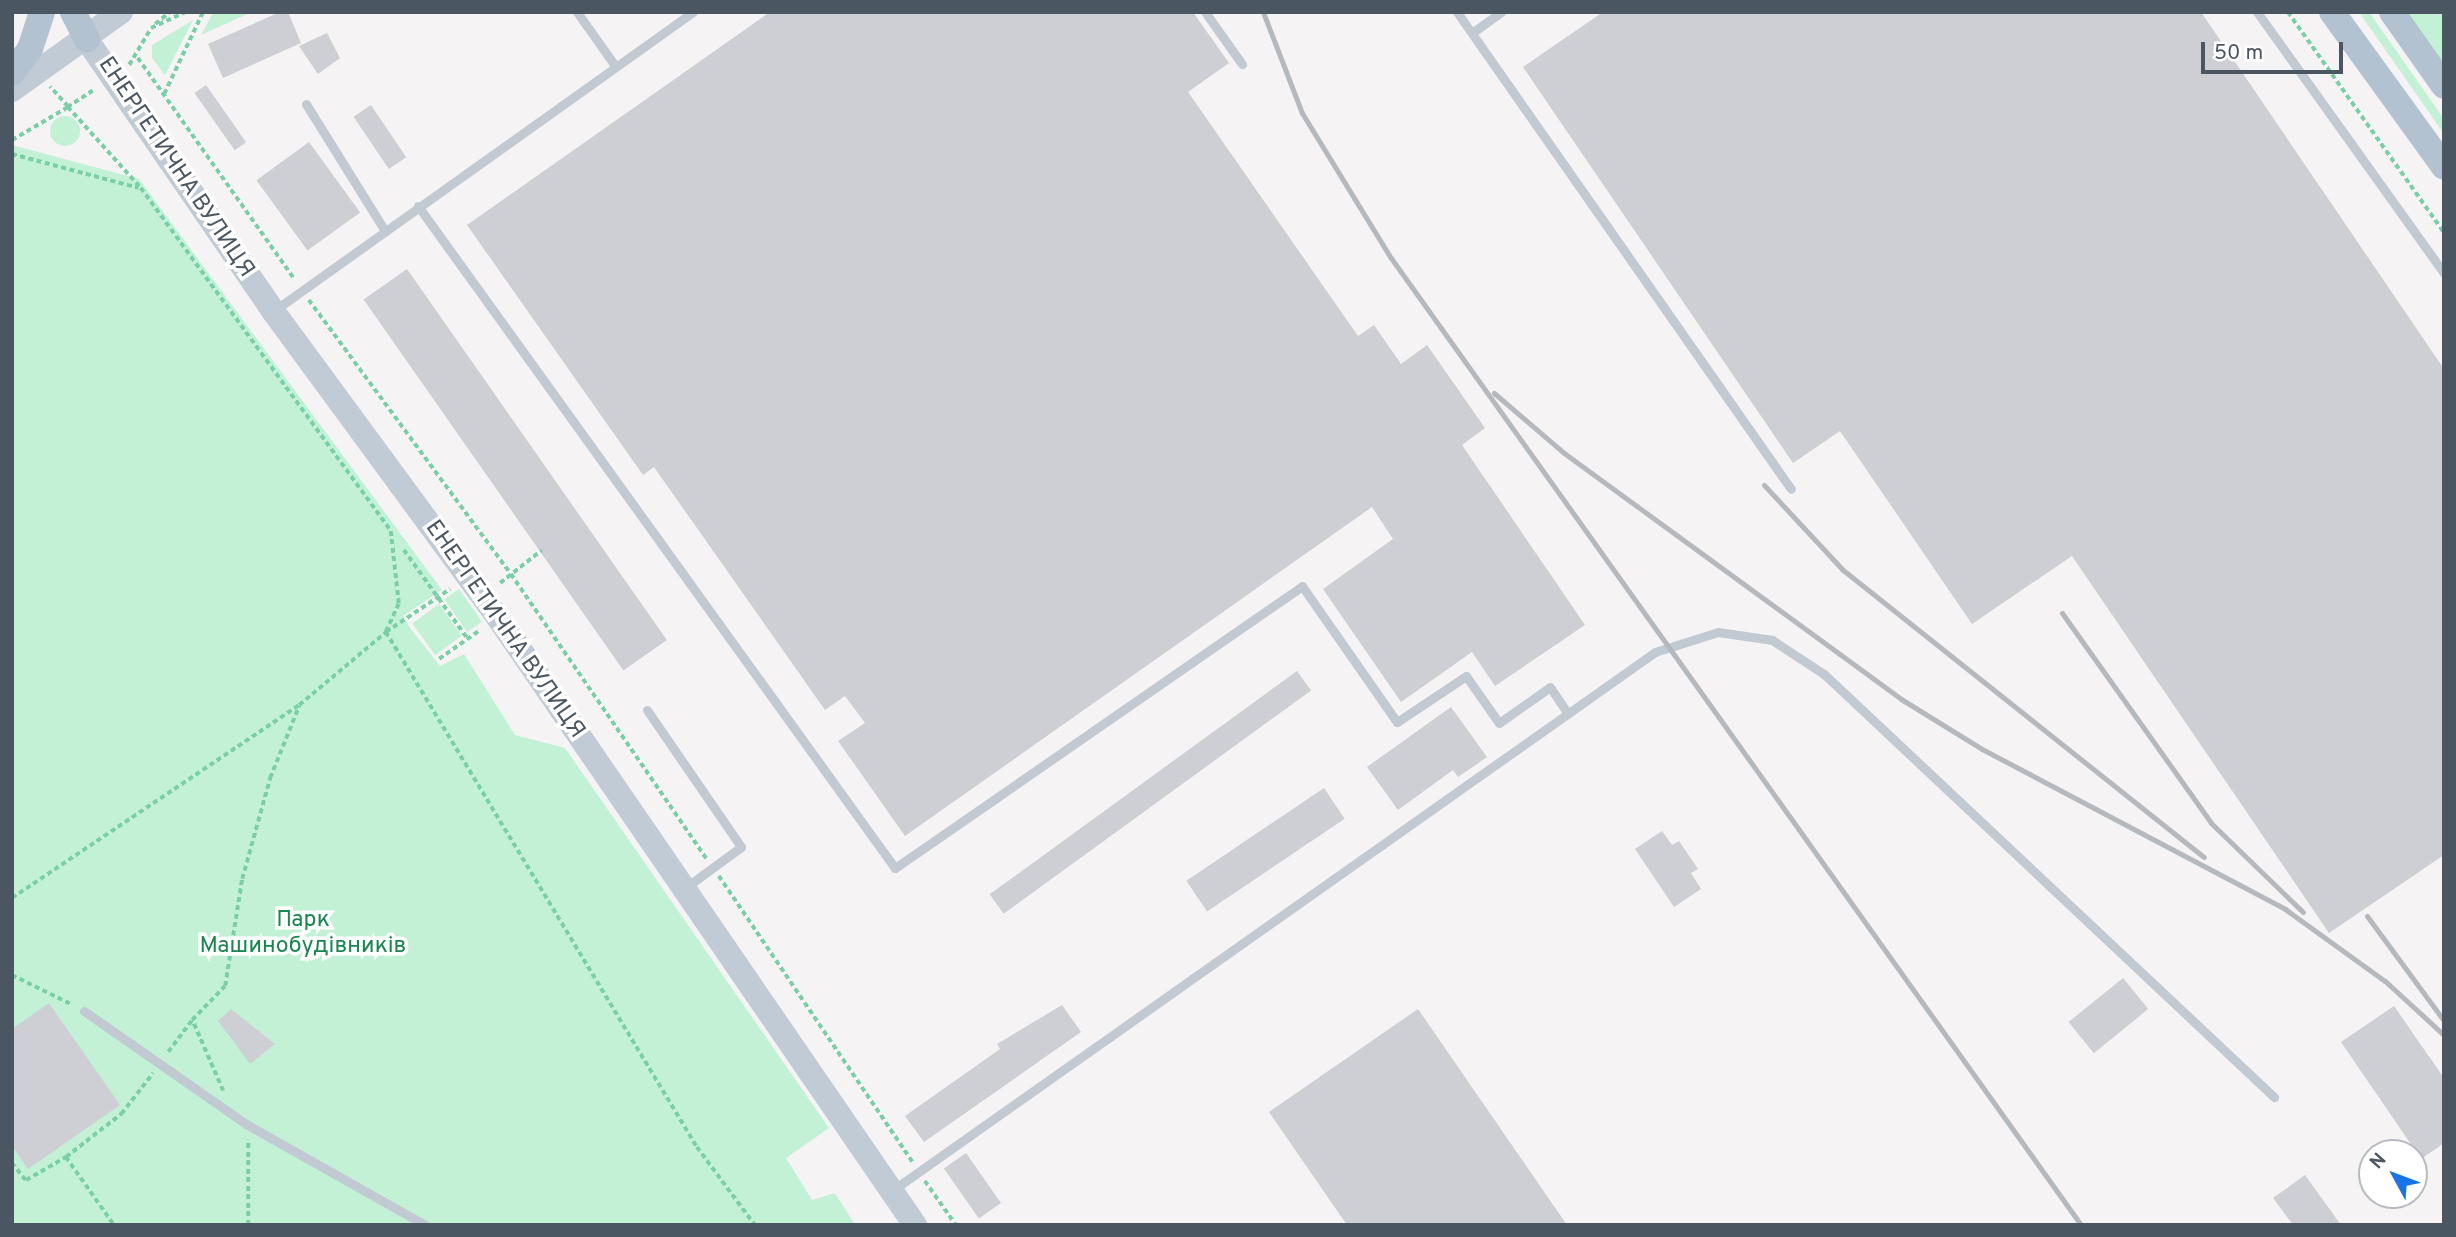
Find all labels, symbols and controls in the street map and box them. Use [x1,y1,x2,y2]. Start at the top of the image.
scale bar [2204,28,2346,72]
text: 50 m [2214,40,2263,67]
street label: ЕНЕРГЕТИЧНА ВУЛИЦЯ [91,52,259,284]
street label: ЕНЕРГЕТИЧНА ВУЛИЦЯ [418,515,590,745]
park label: Парк Машинобудівників [200,907,406,961]
north arrow [2358,1139,2428,1209]
text: N [2365,1149,2392,1175]

